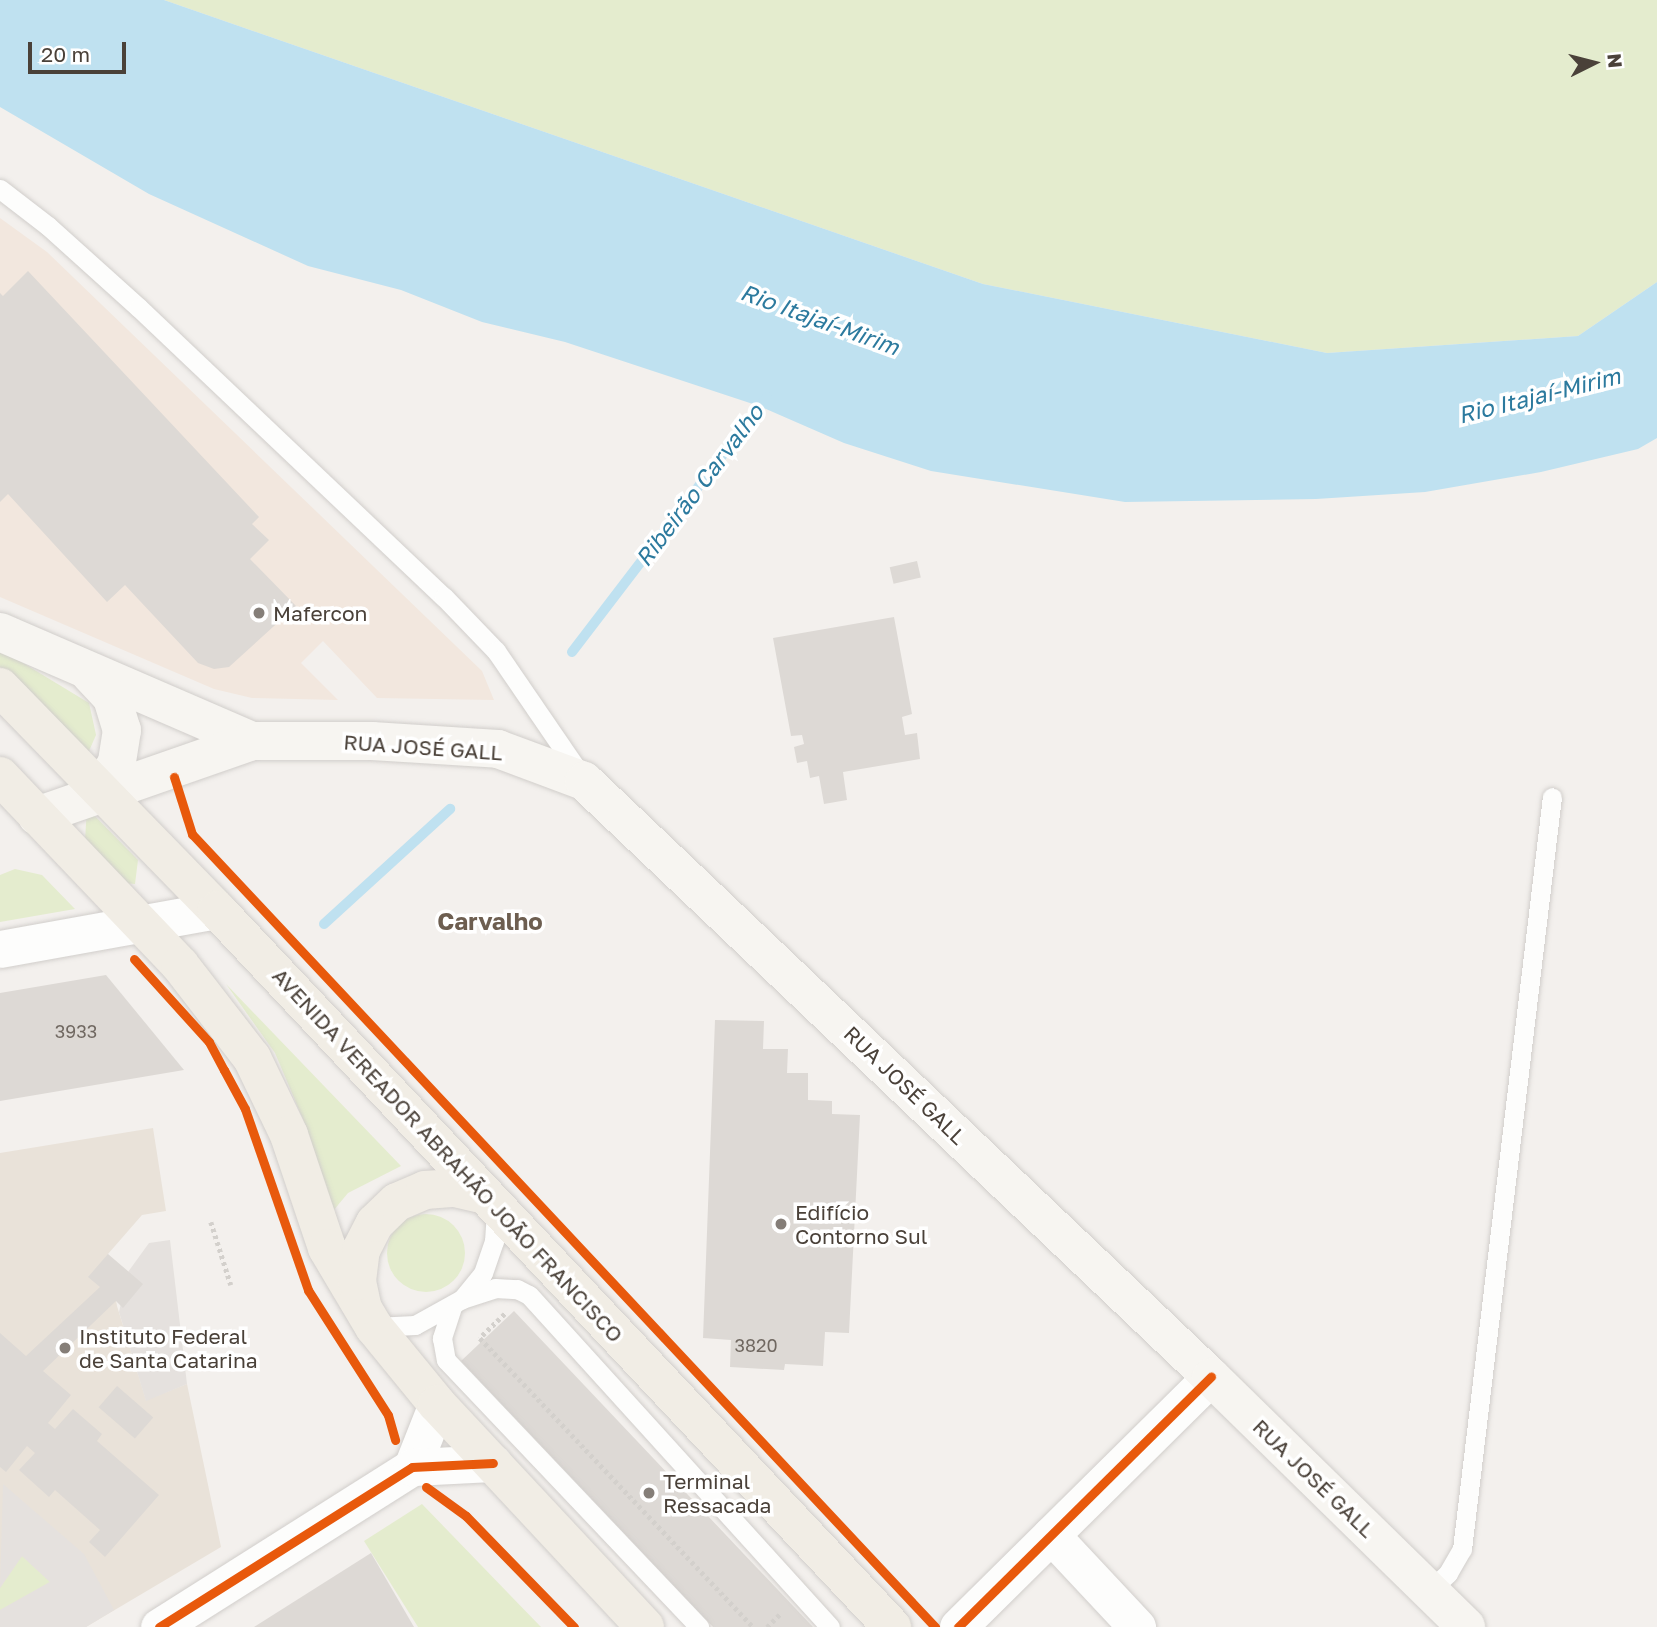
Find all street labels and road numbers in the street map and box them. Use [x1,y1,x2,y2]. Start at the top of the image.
street label: RUA JOSÉ GALL [343,729,503,765]
street label: AVENIDA VEREADOR ABRAHÃO JOÃO FRANCISCO [268,963,628,1347]
street label: RUA JOSÉ GALL [839,1021,971,1149]
street label: RUA JOSÉ GALL [1248,1414,1380,1542]

